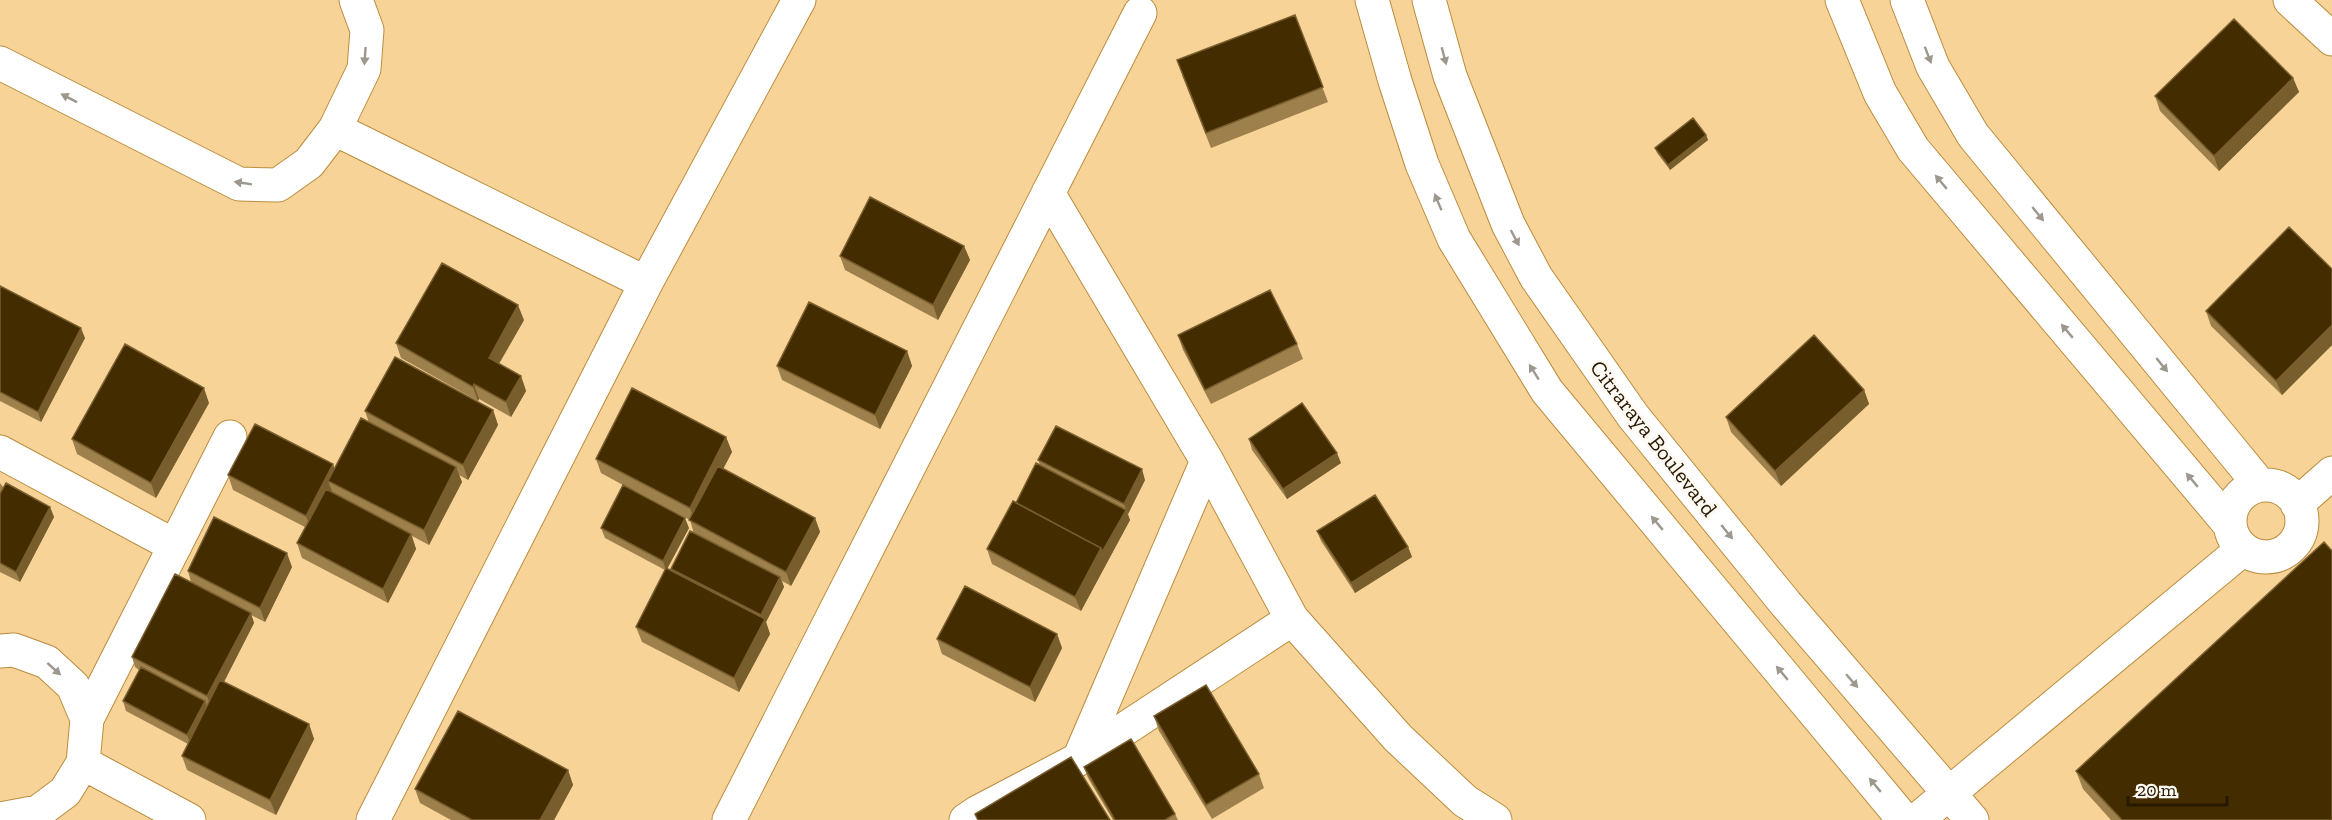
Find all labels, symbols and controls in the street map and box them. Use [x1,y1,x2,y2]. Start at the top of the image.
one-way arrow [1923,46,1933,64]
one-way arrow [360,47,370,66]
one-way arrow [1440,47,1450,66]
one-way arrow [60,93,77,102]
one-way arrow [1935,175,1948,190]
one-way arrow [233,178,252,187]
one-way arrow [1433,193,1443,211]
one-way arrow [2031,206,2044,221]
one-way arrow [1510,230,1520,247]
one-way arrow [2060,323,2073,339]
street label: Citraraya Boulevard [1584,355,1723,522]
one-way arrow [2155,357,2168,373]
one-way arrow [1529,364,1540,380]
one-way arrow [2186,473,2199,488]
one-way arrow [1650,515,1663,531]
one-way arrow [1720,524,1733,539]
one-way arrow [46,662,61,675]
one-way arrow [1775,665,1788,681]
one-way arrow [1845,673,1858,688]
scale bar [2128,769,2227,807]
one-way arrow [1868,777,1881,793]
text: 20 m [2137,779,2177,801]

